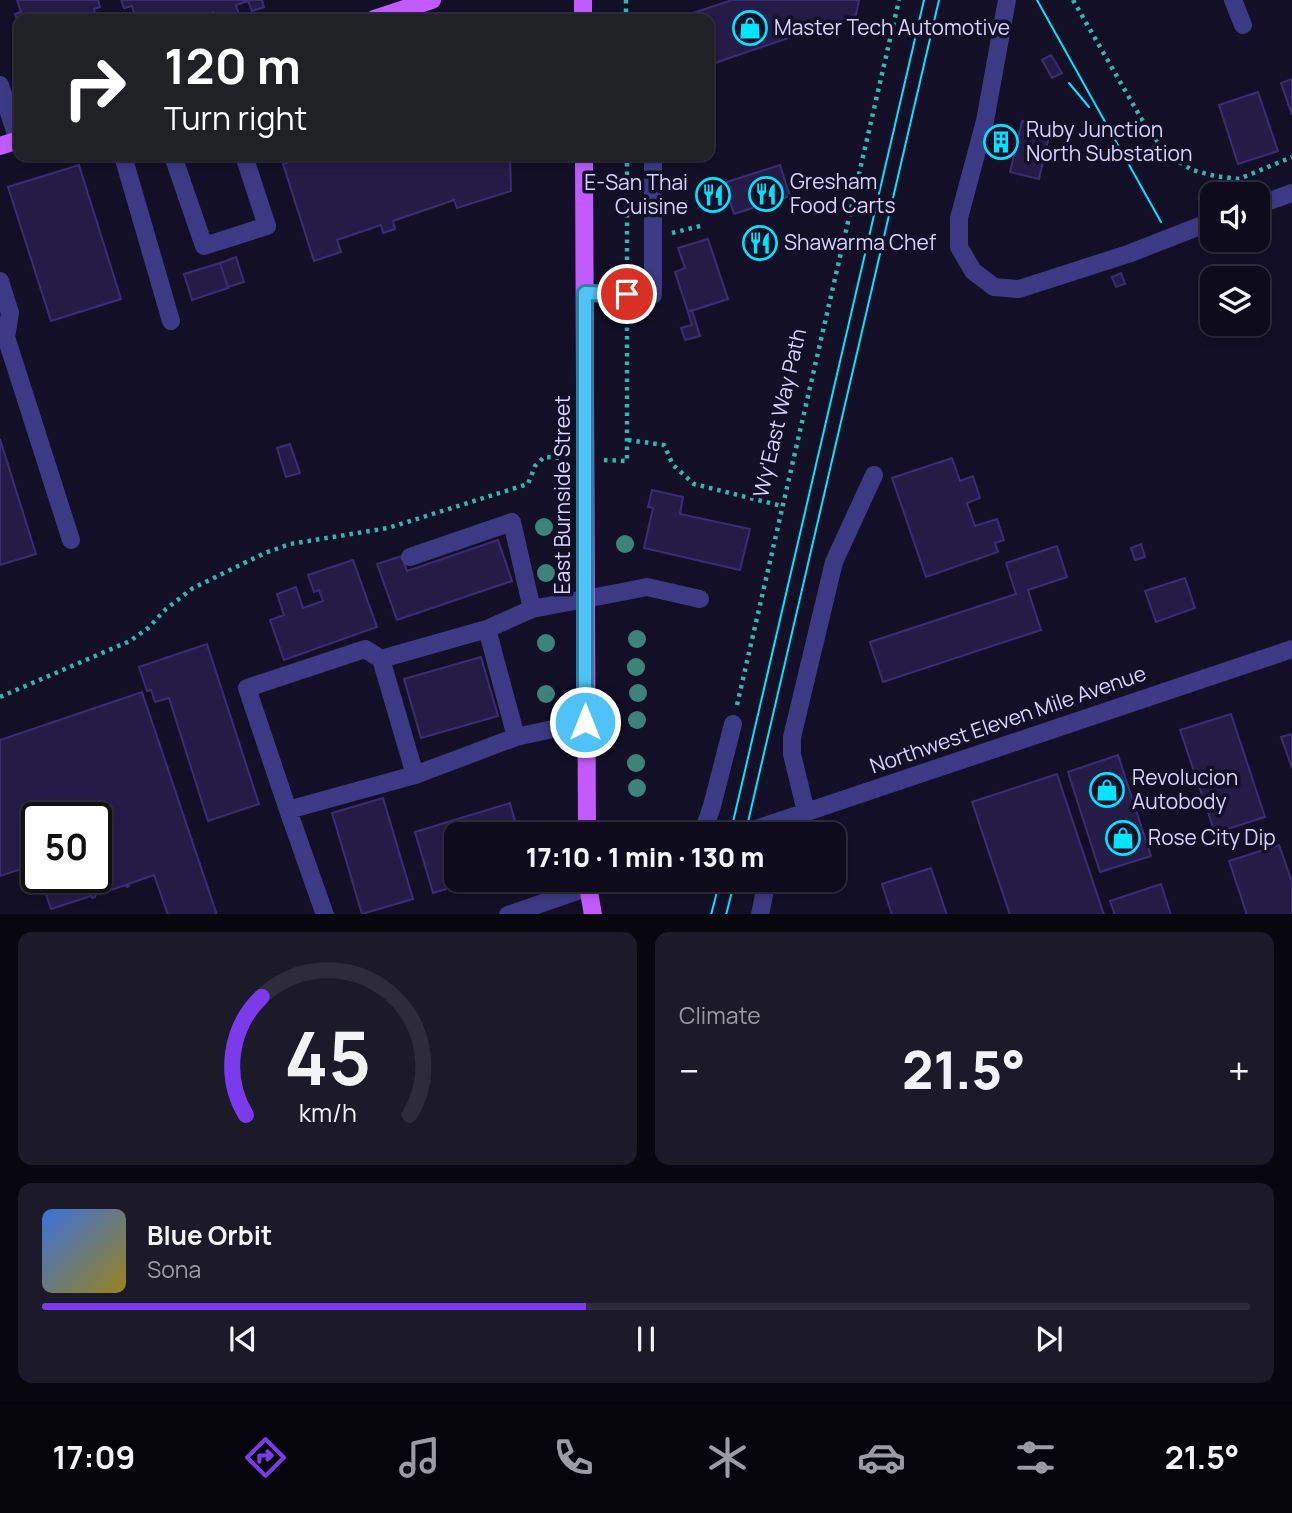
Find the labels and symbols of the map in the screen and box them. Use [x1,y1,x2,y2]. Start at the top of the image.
shop icon: Master Tech Automotive [731,9,769,47]
place label: Master Tech Automotive [774,13,1010,41]
place label: Ruby Junction North Substation [1026,115,1193,167]
building icon: Ruby Junction North Substation [982,123,1020,161]
place label: Gresham Food Carts [790,167,895,219]
place label: E-San Thai Cuisine [584,168,688,220]
restaurant icon: Gresham Food Carts [747,175,785,213]
restaurant icon: E-San Thai Cuisine [694,176,732,214]
restaurant icon: Shawarma Chef [741,224,779,262]
place label: Shawarma Chef [784,228,937,256]
pin [597,264,657,324]
street label: Wy'East Way Path [746,326,812,500]
street label: East Burnside Street [548,395,576,595]
street label: Northwest Eleven Mile Avenue [866,659,1149,780]
position arrow [548,685,622,759]
place label: Revolucion Autobody [1132,763,1238,815]
shop icon: Revolucion Autobody [1088,771,1126,809]
speed limit sign: 50 [21,802,112,893]
shop icon: Rose City Dip [1104,819,1142,857]
place label: Rose City Dip [1148,823,1276,851]

